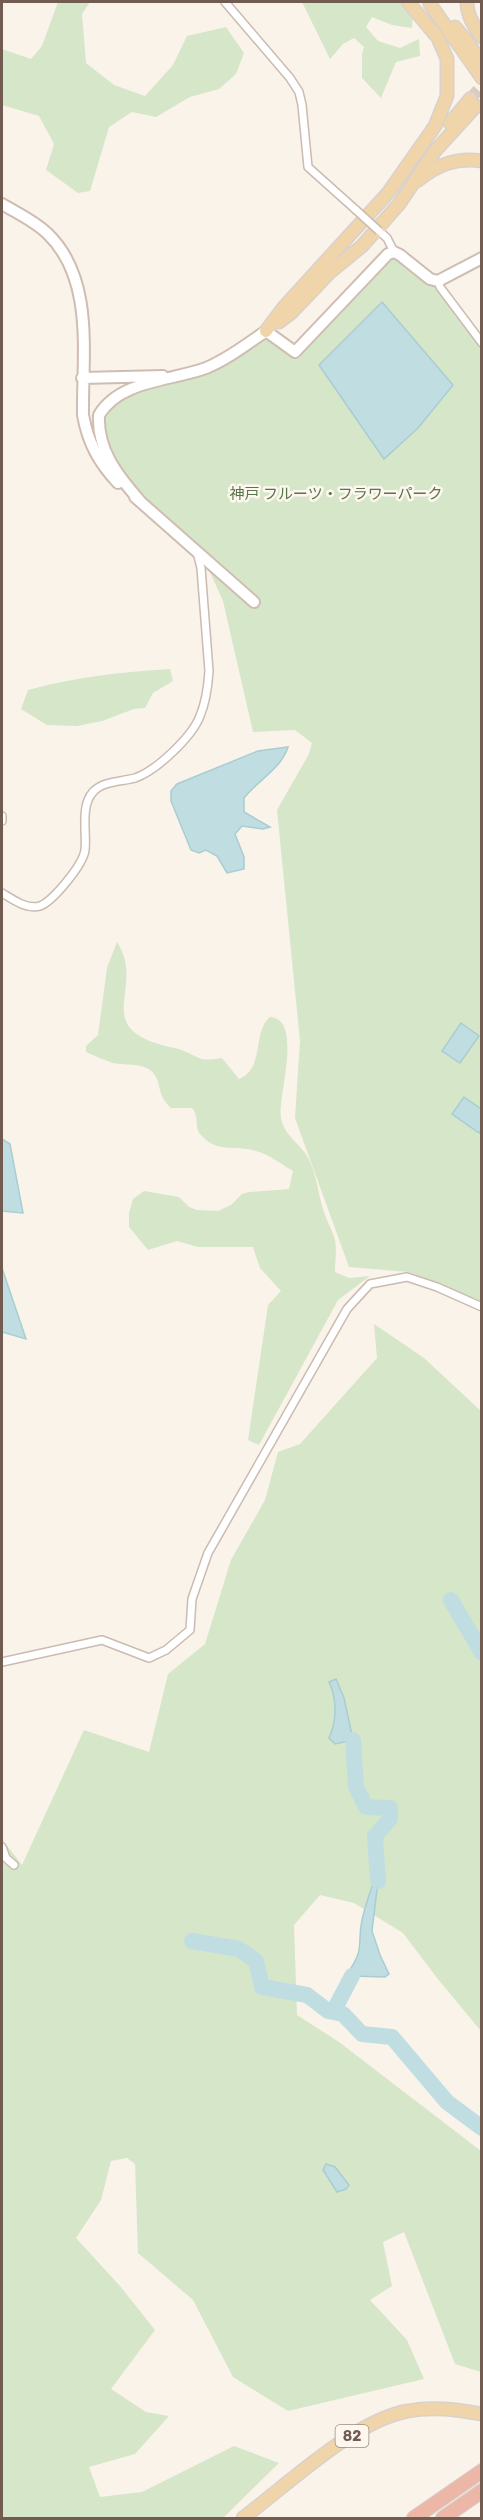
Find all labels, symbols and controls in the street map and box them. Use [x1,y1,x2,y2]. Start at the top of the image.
park label: 神戸 フルーツ・フラワーパーク [229,485,443,503]
road number: 82 [336,2425,368,2447]

